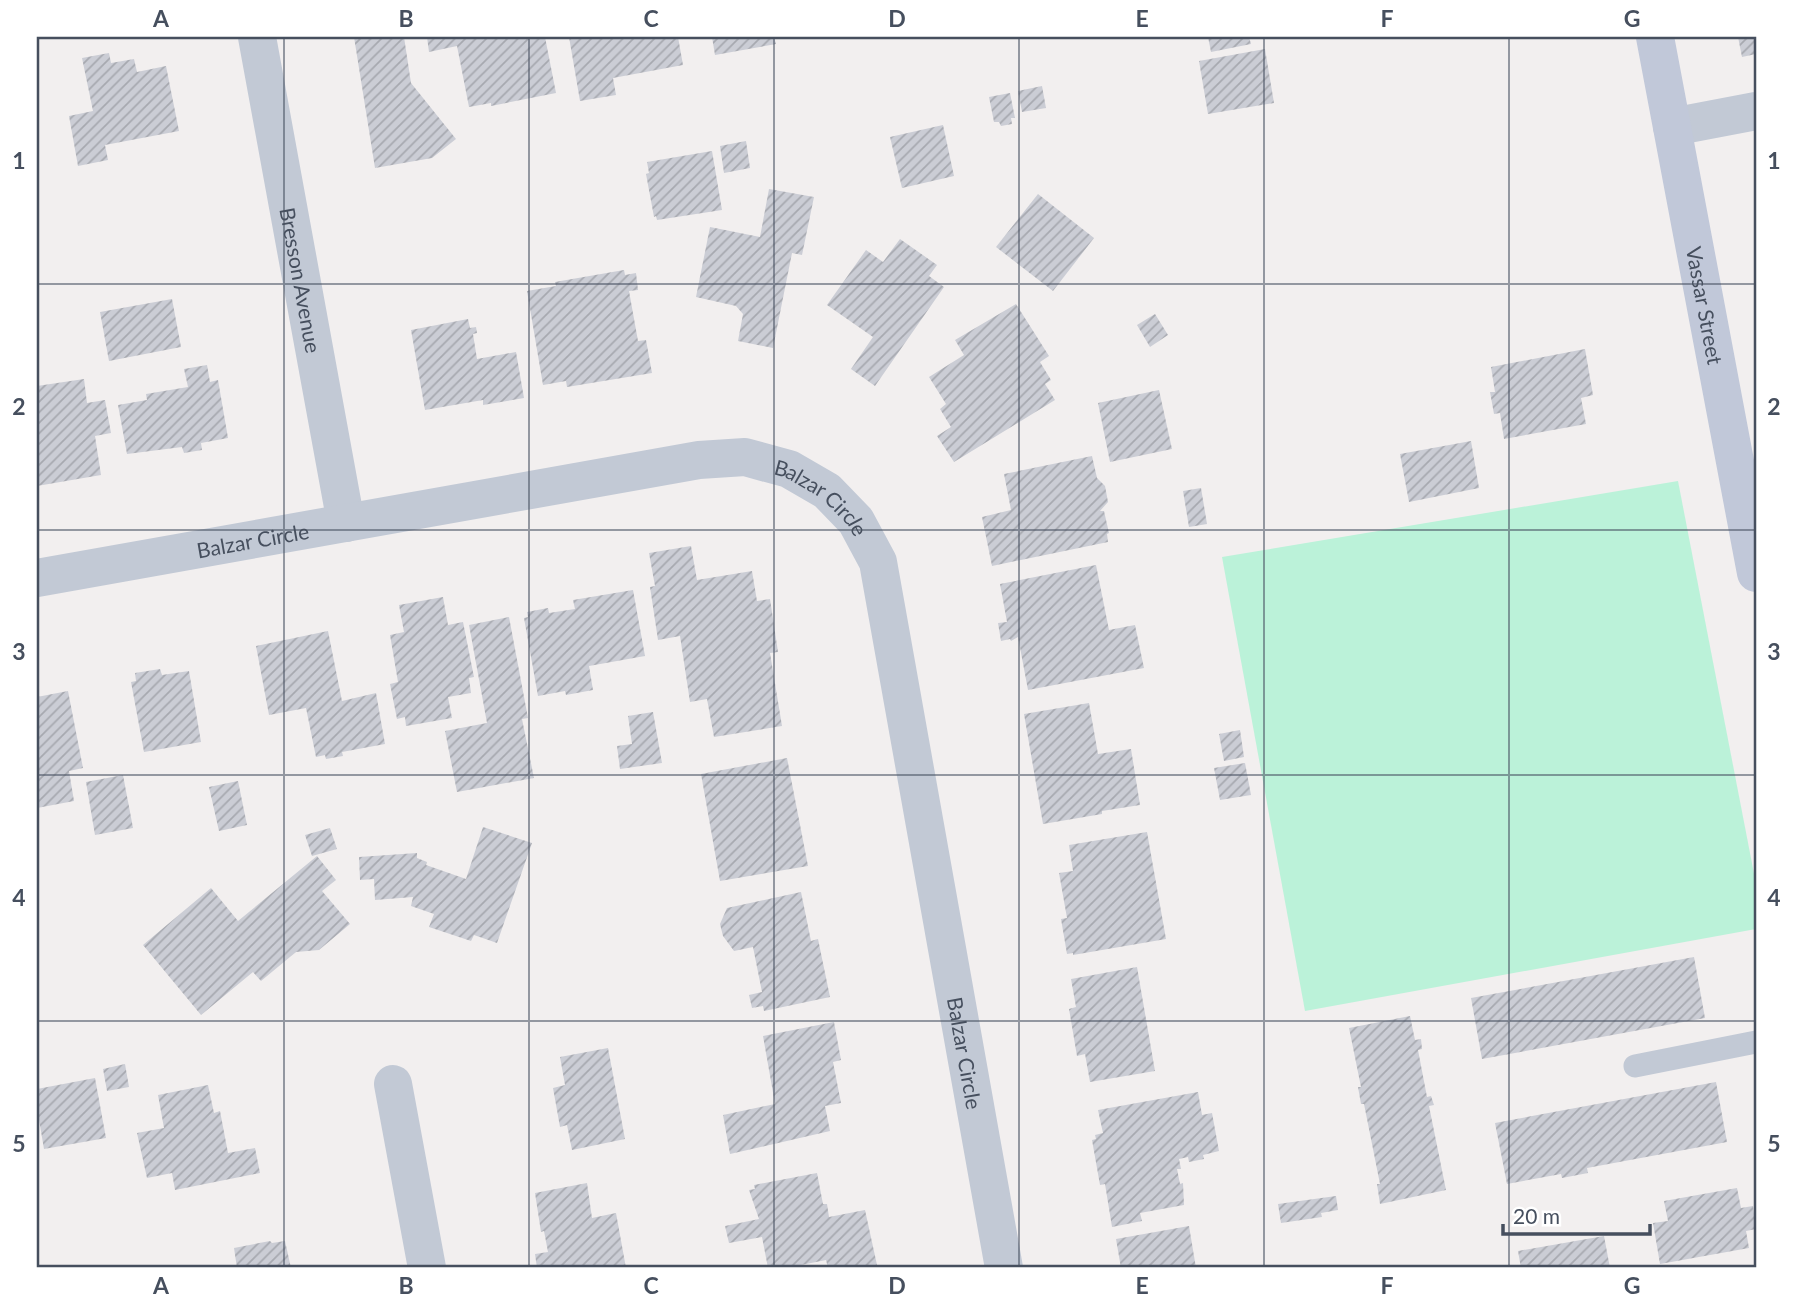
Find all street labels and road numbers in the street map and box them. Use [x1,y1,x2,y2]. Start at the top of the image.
street label: Bresson Avenue [276,205,327,355]
street label: Vassar Street [1682,244,1729,367]
street label: Balzar Circle [772,453,874,539]
street label: Balzar Circle [194,517,311,562]
street label: Balzar Circle [943,995,988,1111]

